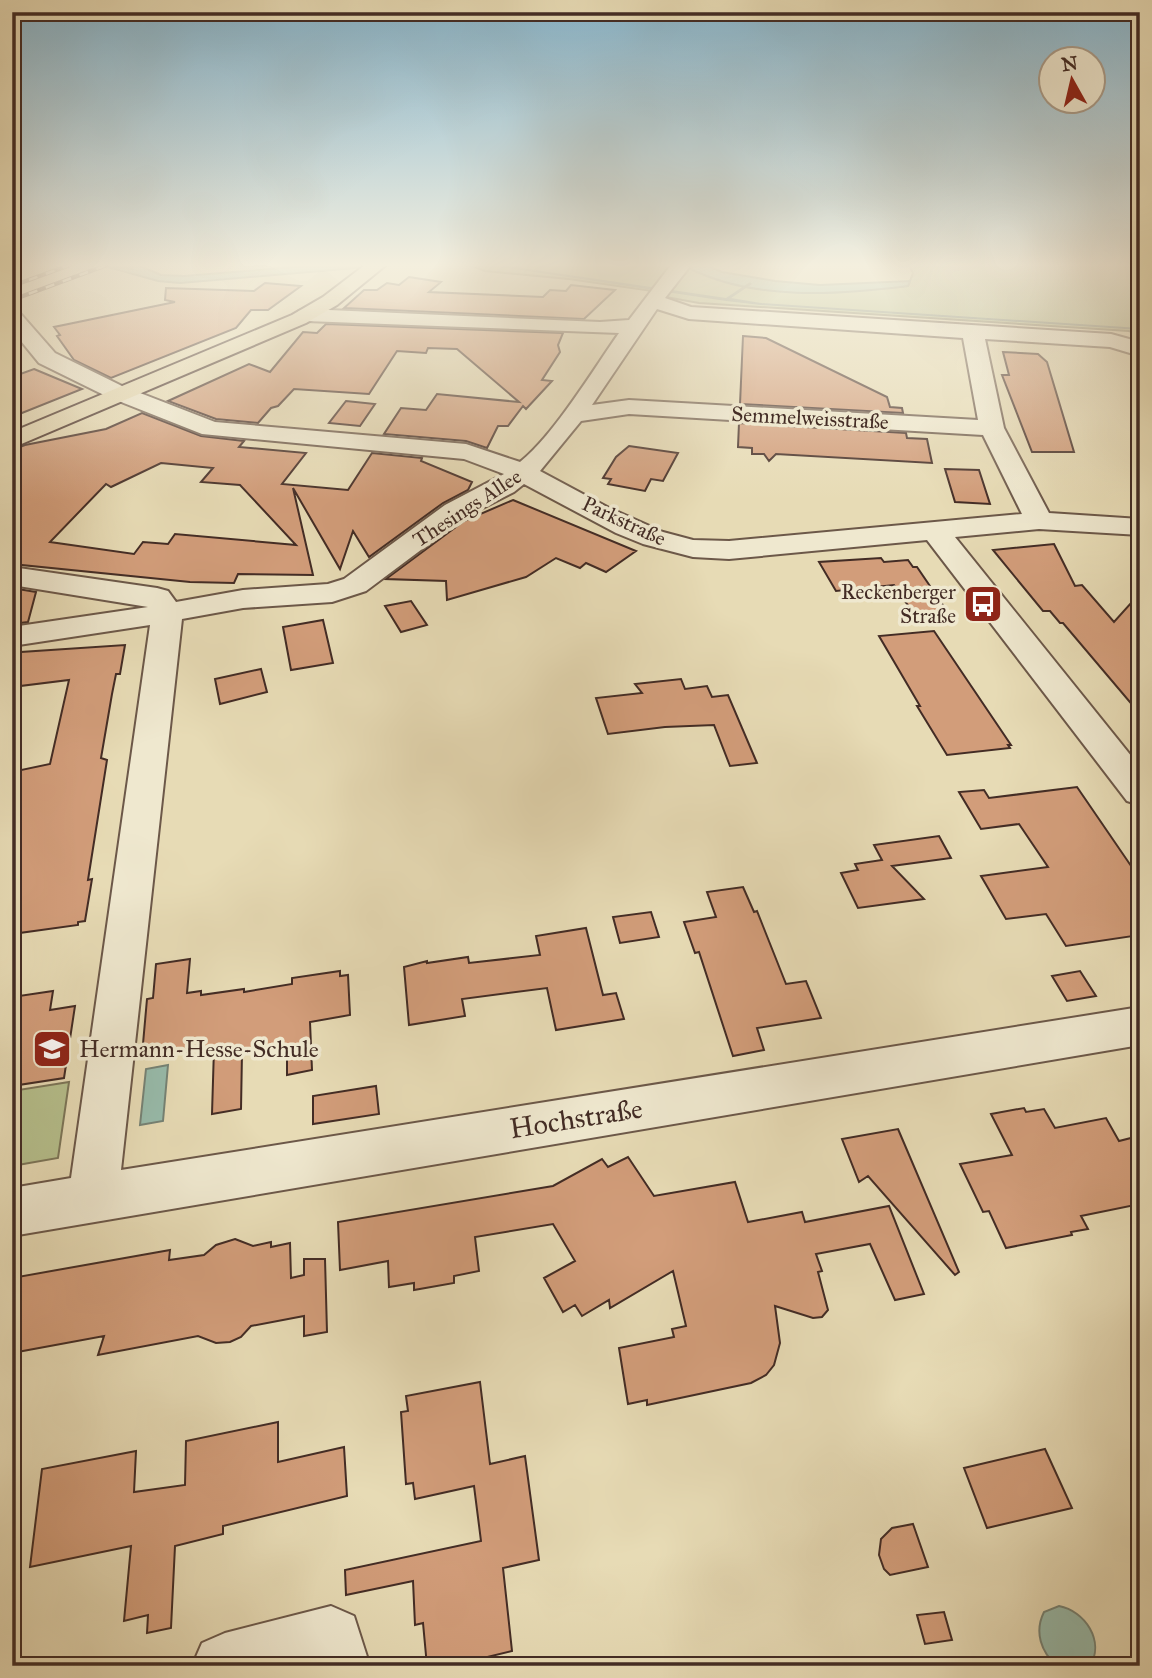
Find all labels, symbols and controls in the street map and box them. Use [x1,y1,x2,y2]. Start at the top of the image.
north arrow [1036,46,1106,116]
text: N [1060,51,1079,76]
street label: Semmelweisstraße [731,401,890,435]
street label: Thesings Allee [408,463,526,553]
street label: Parkstraße [578,490,670,552]
place label: Reckenberger Straße [841,579,956,629]
bus stop icon: Reckenberger Straße [962,583,1004,625]
school or university icon: Hermann-Hesse-Schule [31,1028,73,1070]
place label: Hermann-Hesse-Schule [79,1034,319,1064]
street label: Hochstraße [507,1091,645,1146]

